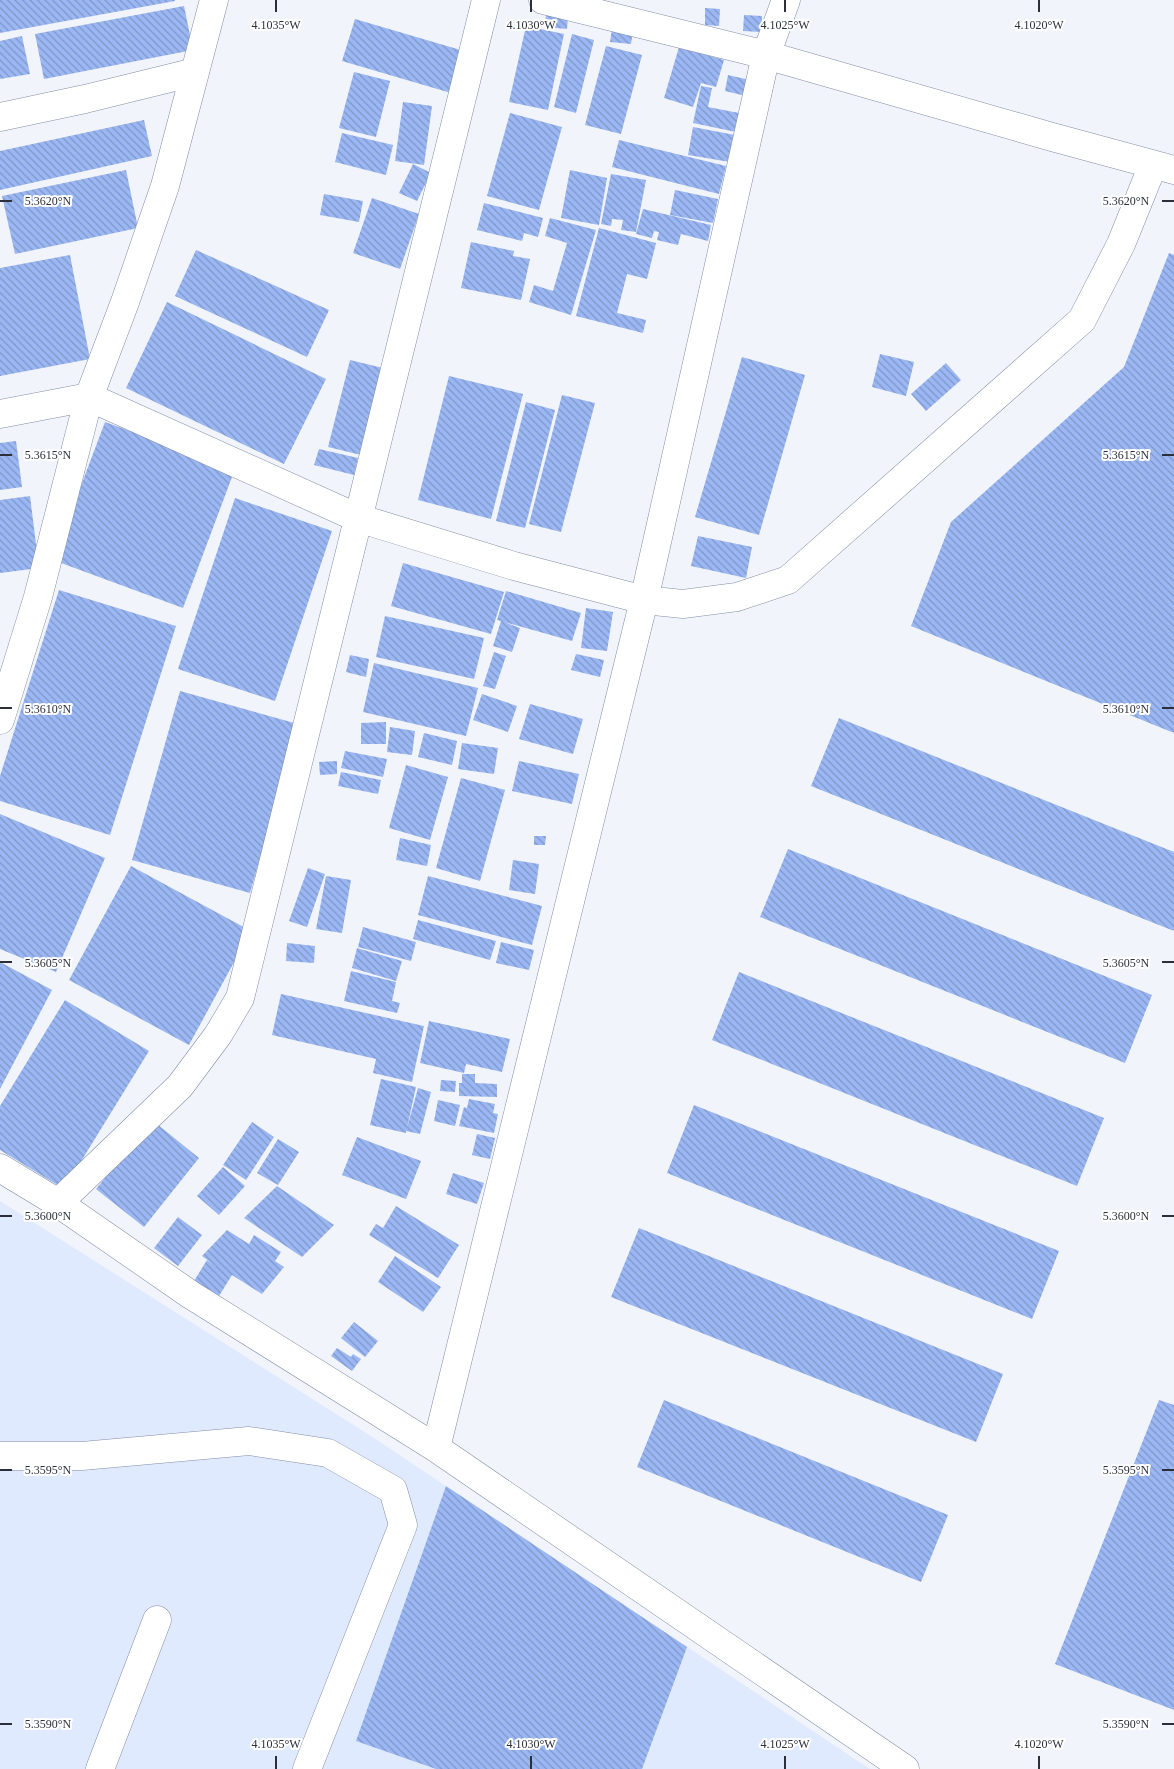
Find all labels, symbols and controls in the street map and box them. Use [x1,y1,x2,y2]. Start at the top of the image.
text: 4.1035°W [251,18,301,32]
text: 4.1030°W [506,18,556,32]
text: 4.1025°W [760,18,810,32]
text: 4.1020°W [1014,18,1064,32]
text: 5.3620°N [25,194,72,208]
text: 5.3620°N [1103,194,1150,208]
text: 5.3615°N [25,448,72,462]
text: 5.3615°N [1103,448,1150,462]
text: 5.3610°N [25,702,72,716]
text: 5.3610°N [1103,702,1150,716]
text: 5.3605°N [25,956,72,970]
text: 5.3605°N [1103,956,1150,970]
text: 5.3600°N [25,1209,72,1223]
text: 5.3600°N [1103,1209,1150,1223]
text: 5.3595°N [25,1463,72,1477]
text: 5.3595°N [1103,1463,1150,1477]
text: 5.3590°N [25,1717,72,1731]
text: 5.3590°N [1103,1717,1150,1731]
text: 4.1035°W [251,1737,301,1751]
text: 4.1030°W [506,1737,556,1751]
text: 4.1025°W [760,1737,810,1751]
text: 4.1020°W [1014,1737,1064,1751]

